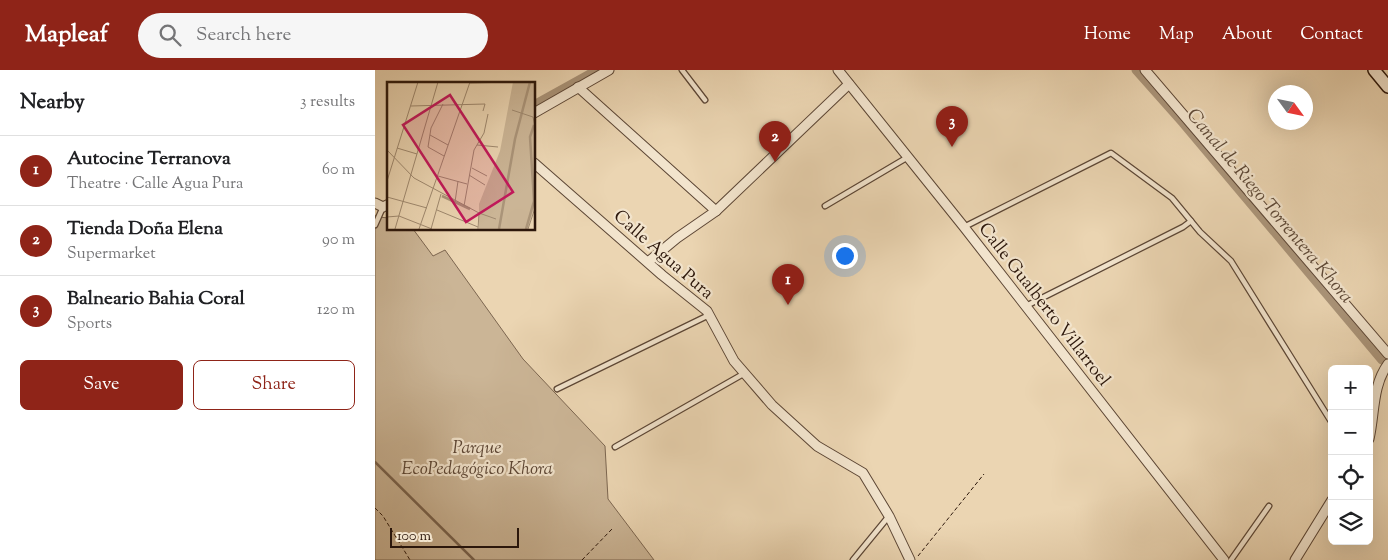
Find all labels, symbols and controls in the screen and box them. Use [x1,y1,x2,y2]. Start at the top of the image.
search box [138,13,488,58]
text: Mapleaf [25,18,108,52]
icon: search [156,21,184,49]
text: Search here [196,22,291,49]
text: Home [1084,22,1131,48]
text: Map [1159,22,1194,48]
text: About [1222,22,1272,48]
text: Contact [1300,22,1363,48]
inset map [387,82,535,230]
north arrow [1268,85,1313,130]
text: Nearby [20,88,85,118]
text: 3 results [300,91,355,114]
water label: Canal de Riego Torrentera Khora [1179,103,1359,310]
pin: 3 [936,106,968,147]
pin: 2 [759,121,791,162]
text: Autocine Terranova [67,146,231,173]
text: 1 [33,159,39,182]
text: 60 m [322,159,355,182]
text: Theatre · Calle Agua Pura [67,173,243,196]
street label: Calle Agua Pura [607,205,719,306]
text: Tienda Doña Elena [67,216,223,243]
street label: Calle Gualberto Villarroel [971,218,1116,393]
text: 2 [32,229,40,252]
text: 90 m [322,229,355,252]
text: Supermarket [67,243,156,266]
your location [832,243,858,269]
pin: 1 [772,264,804,305]
text: Balneario Bahia Coral [67,286,245,313]
text: 3 [33,299,39,322]
text: 120 m [317,299,355,322]
text: Sports [67,313,112,336]
button: Save [20,360,183,410]
button: Share [193,360,355,410]
map controls [1328,365,1373,545]
button: + [1328,365,1373,410]
button: − [1328,410,1373,455]
park label: Parque EcoPedagógico Khora [401,436,553,483]
button: locate [1328,455,1373,500]
button: layers [1328,500,1373,545]
scale bar [390,525,519,548]
text: 100 m [397,527,431,547]

